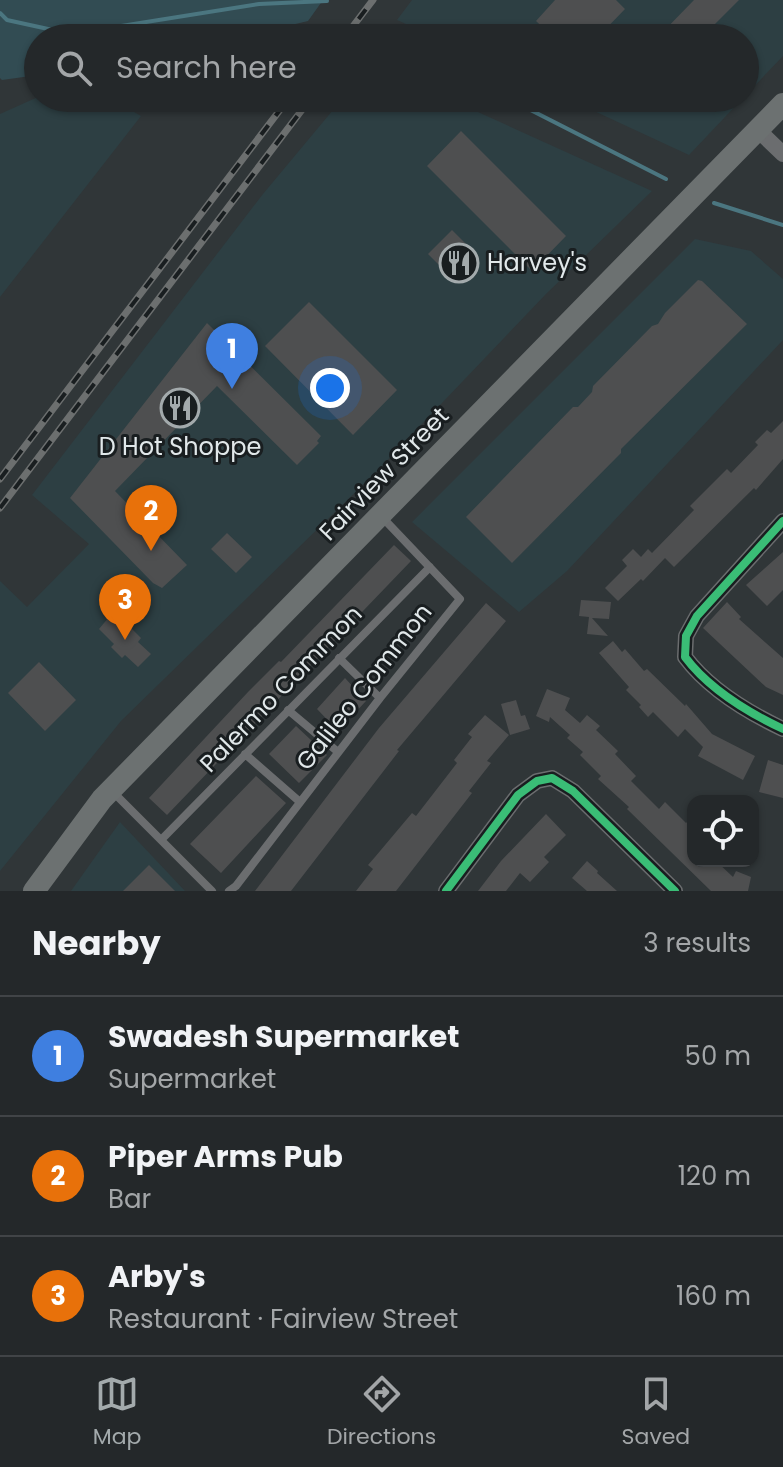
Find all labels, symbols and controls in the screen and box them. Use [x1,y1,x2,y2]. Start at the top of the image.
search box [24,24,759,112]
icon: search [52,46,96,90]
text: Search here [116,46,297,89]
restaurant icon: Harvey's [438,242,480,284]
place label: Harvey's [487,246,587,279]
pin: 1 [206,323,258,389]
your location [310,368,350,408]
restaurant icon: D Hot Shoppe [159,387,201,429]
street label: Fairview Street [311,400,456,548]
place label: D Hot Shoppe [99,430,261,463]
pin: 2 [125,485,177,551]
pin: 3 [99,574,151,640]
street label: Galileo Common [288,596,439,777]
street label: Palermo Common [192,598,369,779]
map controls [687,795,759,867]
button: locate [687,795,759,867]
text: Nearby [32,919,161,967]
text: 3 results [643,925,751,961]
text: Swadesh Supermarket [108,1015,460,1058]
text: 1 [53,1038,63,1074]
text: 50 m [685,1038,751,1074]
text: Supermarket [108,1061,276,1097]
text: Piper Arms Pub [108,1135,343,1178]
text: 2 [51,1158,65,1194]
text: 120 m [678,1158,751,1194]
text: Bar [108,1181,151,1217]
text: Arby's [108,1255,206,1298]
text: 3 [50,1278,66,1314]
text: 160 m [676,1278,751,1314]
text: Restaurant · Fairview Street [108,1301,458,1337]
tab: Map [93,1372,141,1453]
tab: Directions [327,1372,436,1453]
tab: Saved [622,1372,690,1453]

